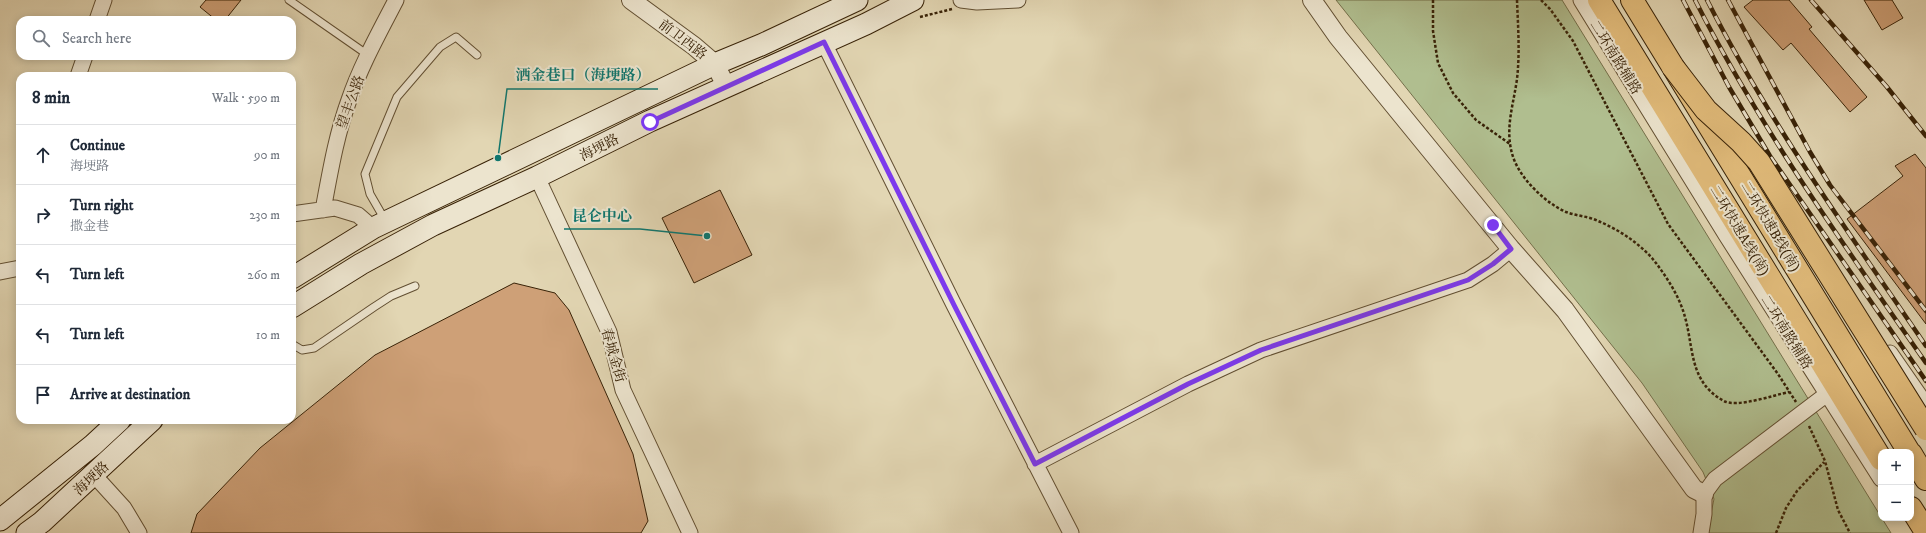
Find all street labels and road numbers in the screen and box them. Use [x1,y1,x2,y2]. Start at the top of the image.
street label: 前卫西路 [655,16,710,64]
street label: 二环南路辅路 [1585,17,1645,98]
street label: 望丰公路 [333,73,369,132]
street label: 海埂路 [577,130,622,165]
street label: 二环快速B线(南) [1736,178,1804,275]
street label: 二环快速A线(南) [1705,182,1773,279]
street label: 二环南路辅路 [1756,292,1816,373]
street label: 春城金街 [597,326,629,385]
street label: 海埂路 [70,458,113,500]

